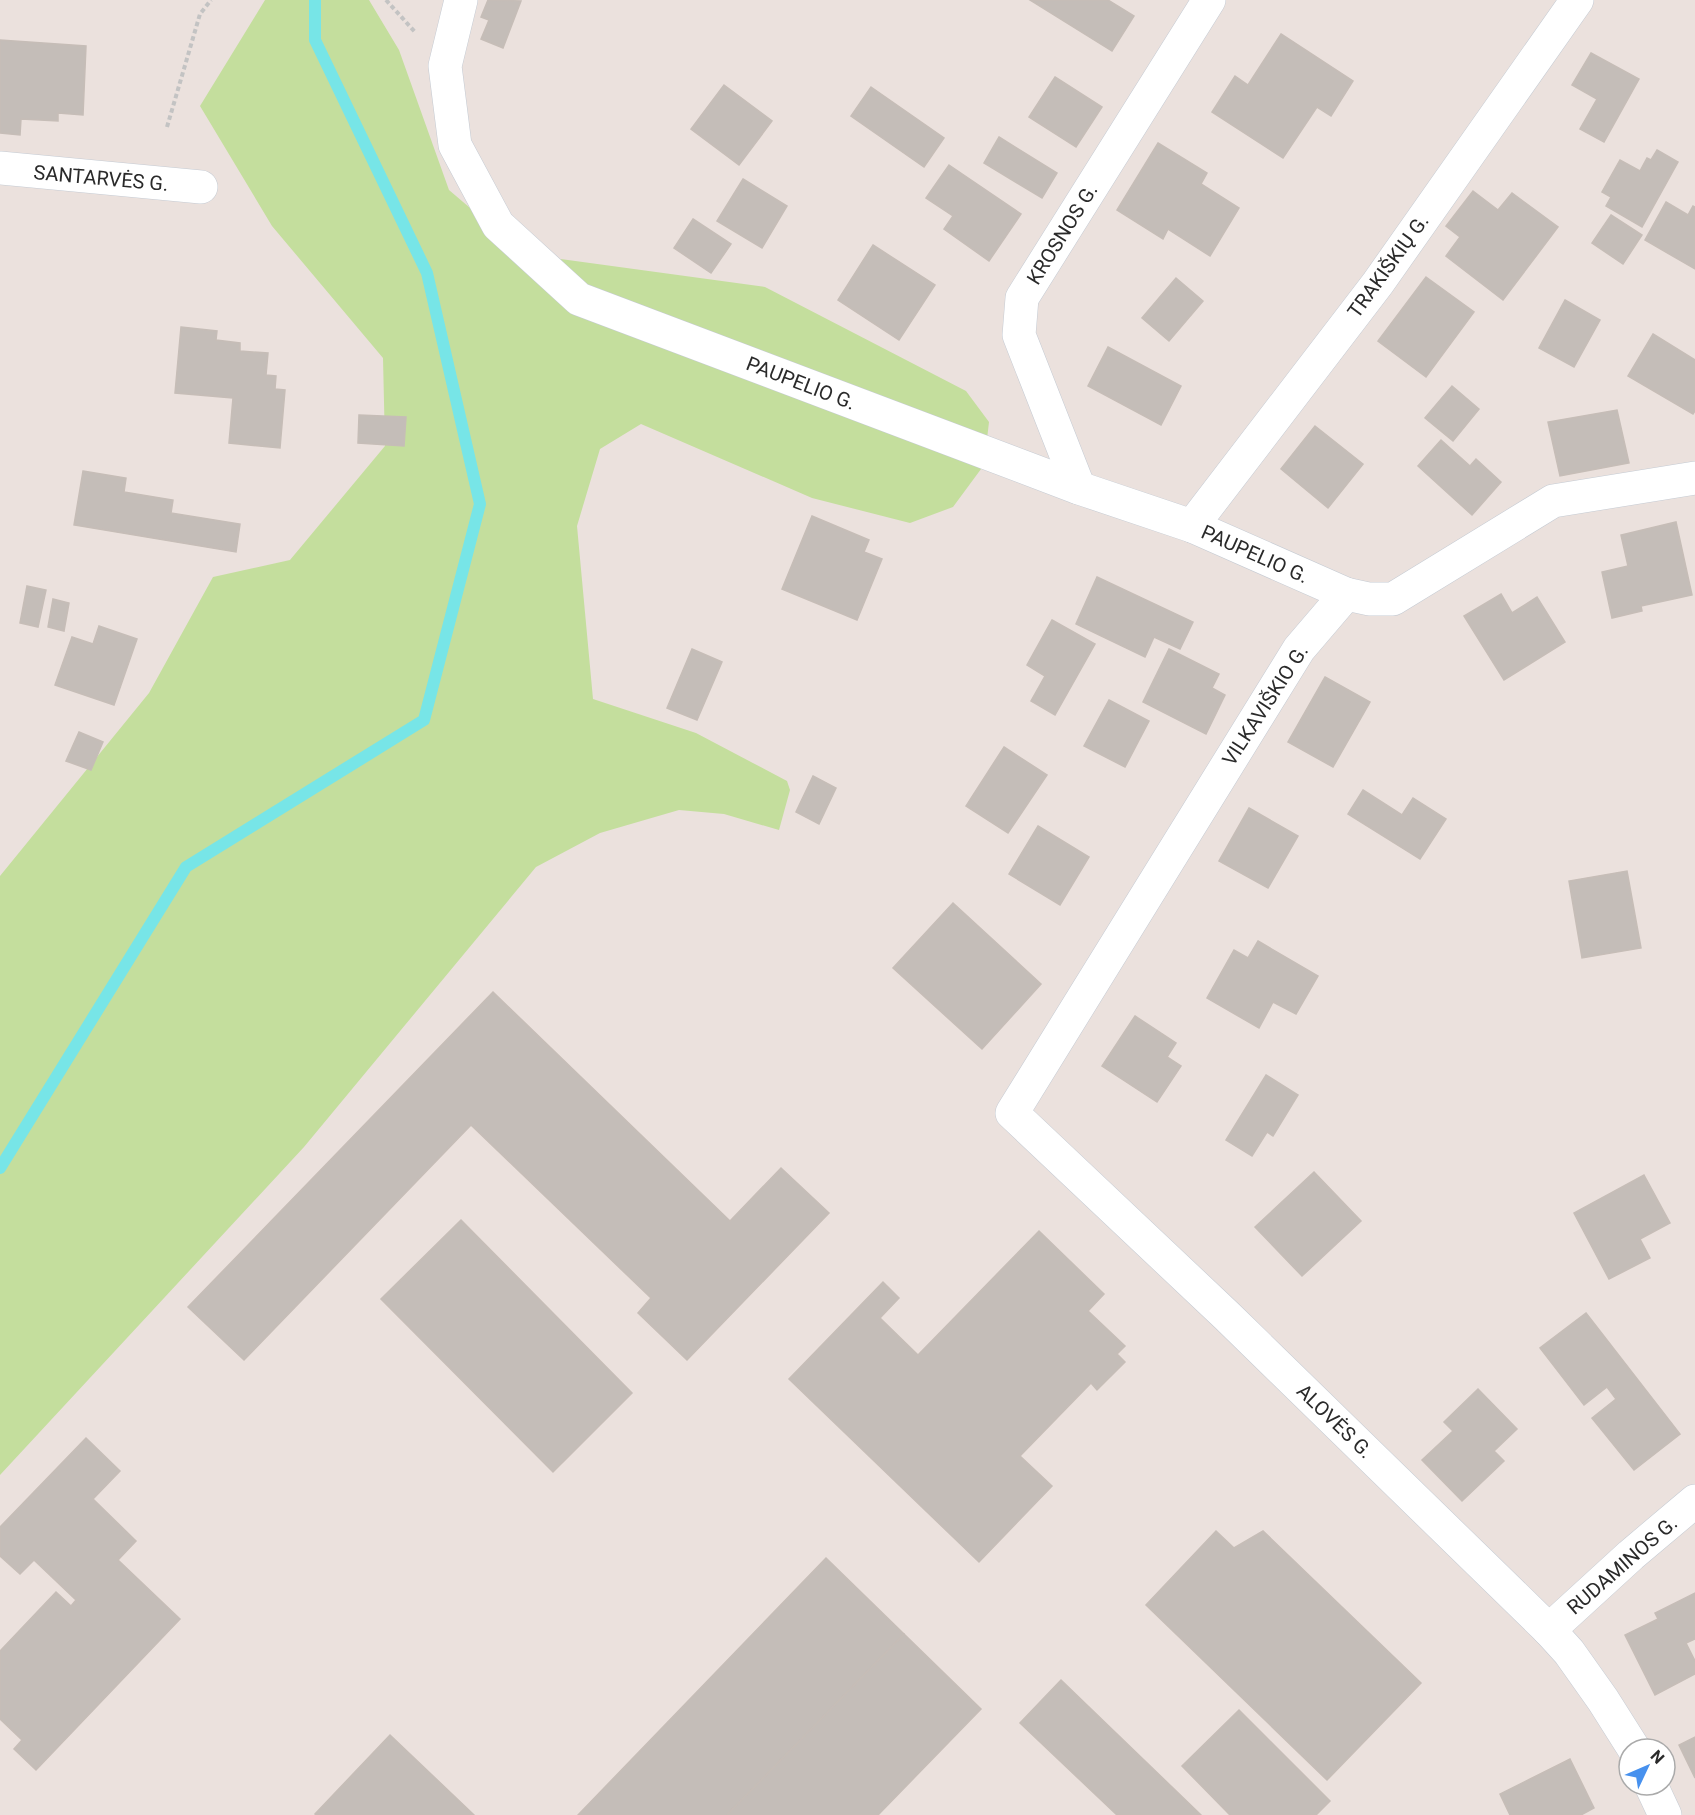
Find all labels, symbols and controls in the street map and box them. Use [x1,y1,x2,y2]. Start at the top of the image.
street label: SANTARVĖS G. [33,160,169,196]
street label: KROSNOS G. [1022,179,1102,289]
street label: TRAKIŠKIŲ G. [1342,210,1434,322]
street label: PAUPELIO G. [743,351,859,415]
street label: PAUPELIO G. [1198,520,1312,588]
street label: VILKAVIŠKIO G. [1217,640,1313,770]
street label: ALOVĖS G. [1292,1379,1378,1463]
street label: RUDAMINOS G. [1562,1511,1682,1619]
north arrow [1617,1737,1677,1797]
text: N [1647,1746,1668,1768]

